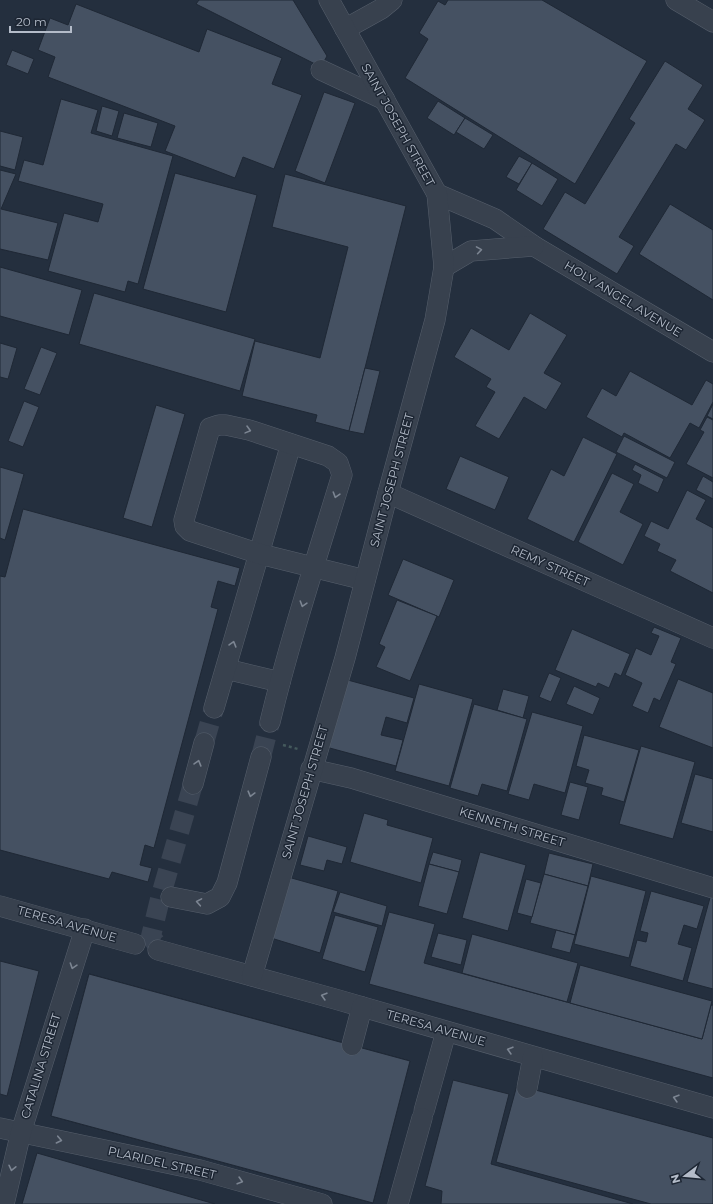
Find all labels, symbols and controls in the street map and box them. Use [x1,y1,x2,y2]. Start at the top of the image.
scale bar [10,8,71,34]
text: 20 m [16,14,47,29]
street label: SAINT JOSEPH STREET [358,61,439,189]
one-way arrow [476,246,482,255]
street label: HOLY ANGEL AVENUE [562,258,685,340]
street label: SAINT JOSEPH STREET [366,411,417,548]
one-way arrow [244,426,251,434]
one-way arrow [332,491,341,498]
street label: REMY STREET [509,542,592,590]
one-way arrow [299,600,308,607]
one-way arrow [228,641,237,648]
street label: SAINT JOSEPH STREET [278,723,331,860]
one-way arrow [194,760,202,767]
one-way arrow [247,791,256,798]
street label: KENNETH STREET [458,803,567,850]
one-way arrow [196,898,202,907]
street label: TERESA AVENUE [16,902,118,945]
one-way arrow [69,962,78,969]
one-way arrow [321,992,328,1001]
street label: TERESA AVENUE [385,1006,487,1049]
street label: CATALINA STREET [17,1011,64,1120]
one-way arrow [507,1046,514,1055]
one-way arrow [672,1094,679,1103]
one-way arrow [56,1136,62,1144]
street label: PLARIDEL STREET [107,1143,218,1182]
north arrow [665,1156,705,1196]
one-way arrow [8,1164,17,1171]
text: N [667,1173,683,1185]
one-way arrow [236,1176,243,1185]

